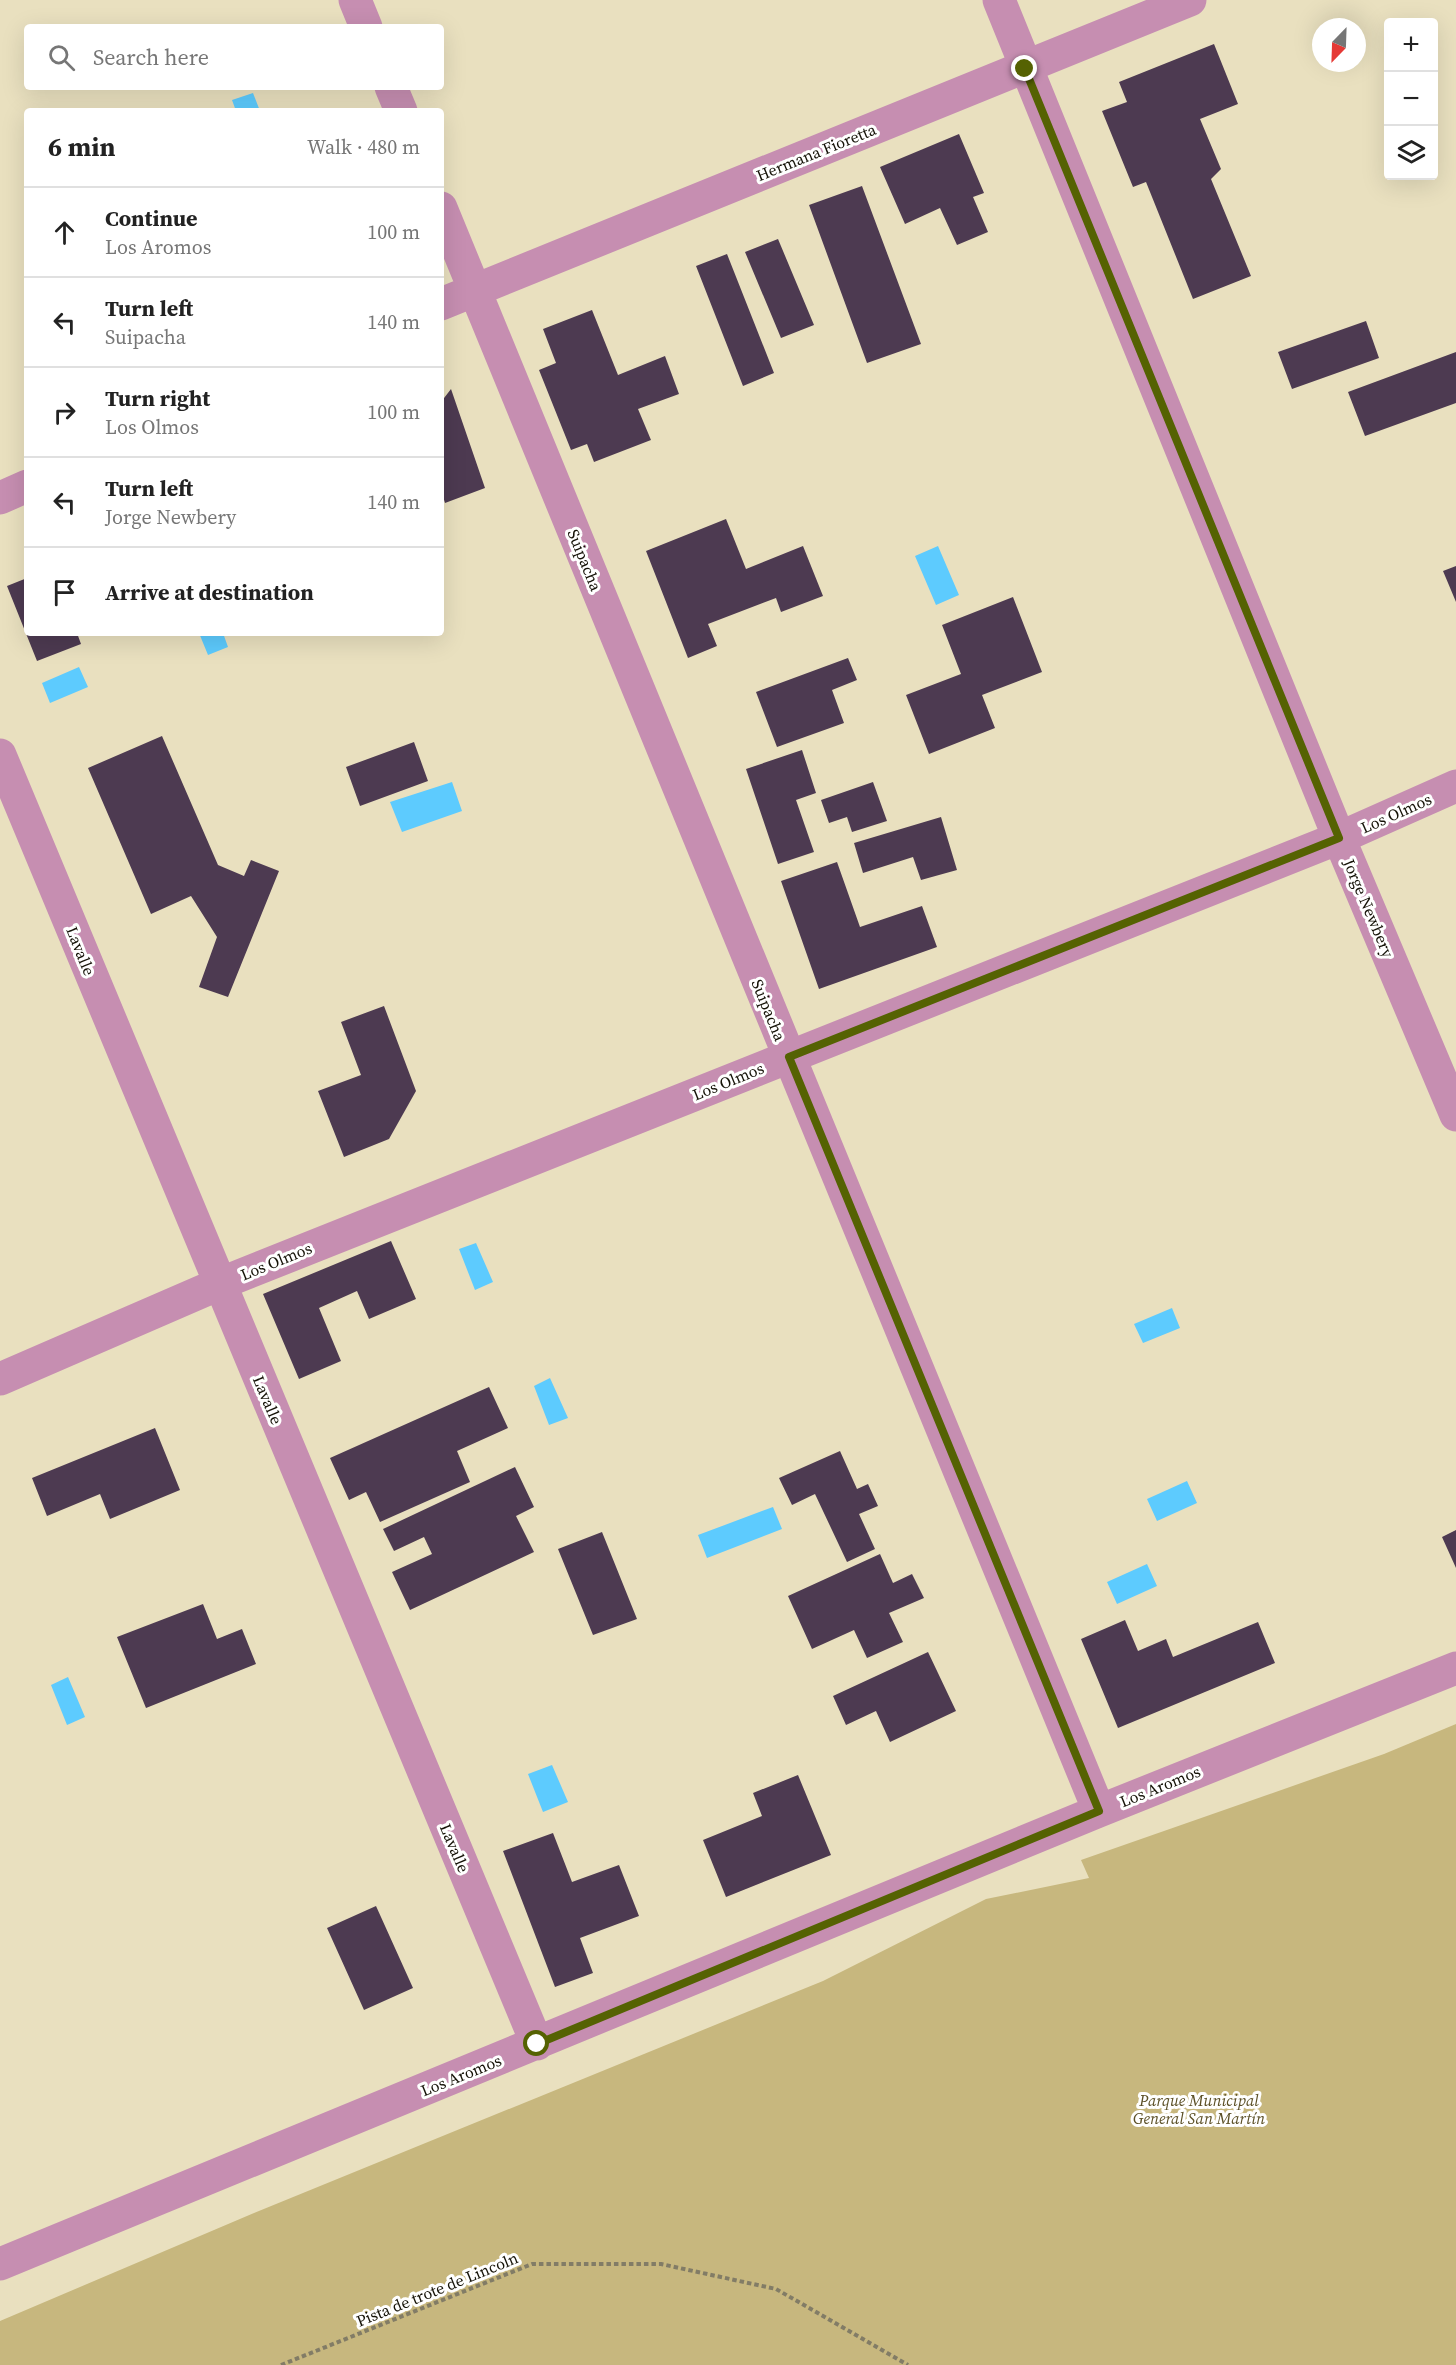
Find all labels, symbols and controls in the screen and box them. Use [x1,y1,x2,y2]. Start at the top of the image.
north arrow [1312,18,1366,72]
map controls [1384,18,1438,180]
button: + [1384,18,1438,72]
search box [24,24,444,90]
icon: search [45,41,78,74]
text: Search here [93,42,209,72]
route end [1011,55,1037,81]
button: − [1384,72,1438,126]
street label: Hermana Fioretta [753,118,880,186]
button: layers [1384,126,1438,180]
text: 6 min [48,129,115,165]
text: Walk · 480 m [307,133,420,161]
text: Continue [105,203,198,233]
icon: ahead [48,216,81,249]
text: 100 m [367,218,420,246]
text: Los Aromos [105,233,211,261]
text: Turn left [105,293,193,323]
icon: left [48,306,81,339]
text: 140 m [367,308,420,336]
text: Suipacha [105,323,186,351]
text: Turn right [105,383,210,413]
icon: right [48,396,81,429]
text: 100 m [367,398,420,426]
text: Los Olmos [105,413,199,441]
text: Turn left [105,473,193,503]
icon: left [48,486,81,519]
text: 140 m [367,488,420,516]
text: Jorge Newbery [105,503,236,531]
street label: Suipacha [563,526,608,595]
icon: arrive [48,576,81,609]
text: Arrive at destination [105,577,314,607]
street label: Los Olmos [1357,788,1435,838]
street label: Jorge Newbery [1338,854,1400,961]
street label: Lavalle [61,923,101,979]
street label: Suipacha [747,976,792,1045]
street label: Los Olmos [689,1057,767,1105]
street label: Los Olmos [237,1237,315,1285]
street label: Lavalle [248,1372,288,1428]
street label: Los Aromos [1116,1760,1204,1812]
street label: Lavalle [435,1820,475,1876]
route start [523,2030,549,2056]
street label: Los Aromos [417,2049,505,2101]
park label: Parque Municipal General San Martín [1133,2089,1265,2129]
street label: Pista de trote de Lincoln [353,2246,521,2332]

